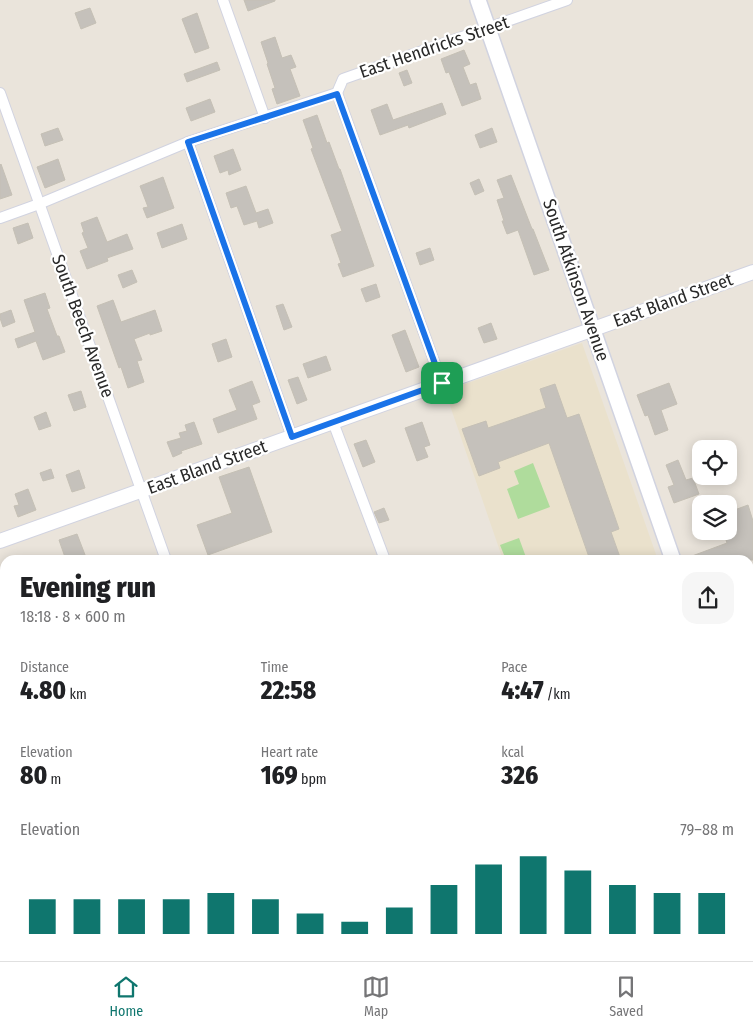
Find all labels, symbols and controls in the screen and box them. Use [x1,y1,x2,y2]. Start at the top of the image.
street label: East Hendricks Street [356,11,512,83]
street label: South Atkinson Avenue [538,196,614,364]
street label: South Beech Avenue [47,251,119,401]
street label: East Bland Street [610,268,736,332]
pin [421,362,463,404]
icon: arrive [428,369,456,397]
street label: East Bland Street [144,435,270,499]
map controls [692,440,737,540]
button: locate [692,440,737,485]
button: layers [692,495,737,540]
text: Evening run [20,571,156,604]
button: share [682,572,734,624]
text: 18:18 · 8 × 600 m [20,607,126,626]
text: Distance [20,659,69,676]
text: Time [261,659,288,676]
text: Pace [501,659,527,676]
text: 4.80 [20,676,66,706]
text: 22:58 [261,676,316,706]
text: 4:47 [501,676,543,706]
text: km [66,686,87,703]
text: /km [543,686,571,703]
text: Elevation [20,744,73,761]
text: Heart rate [261,744,318,761]
text: kcal [501,744,524,761]
text: 80 [20,761,47,791]
text: 169 [261,761,298,791]
text: 326 [501,761,538,791]
text: m [47,771,61,788]
text: bpm [298,771,327,788]
text: Elevation [20,820,80,839]
text: 79–88 m [680,820,734,839]
tab: Home [110,973,143,1020]
tab: Map [362,973,390,1020]
tab: Saved [609,973,643,1020]

